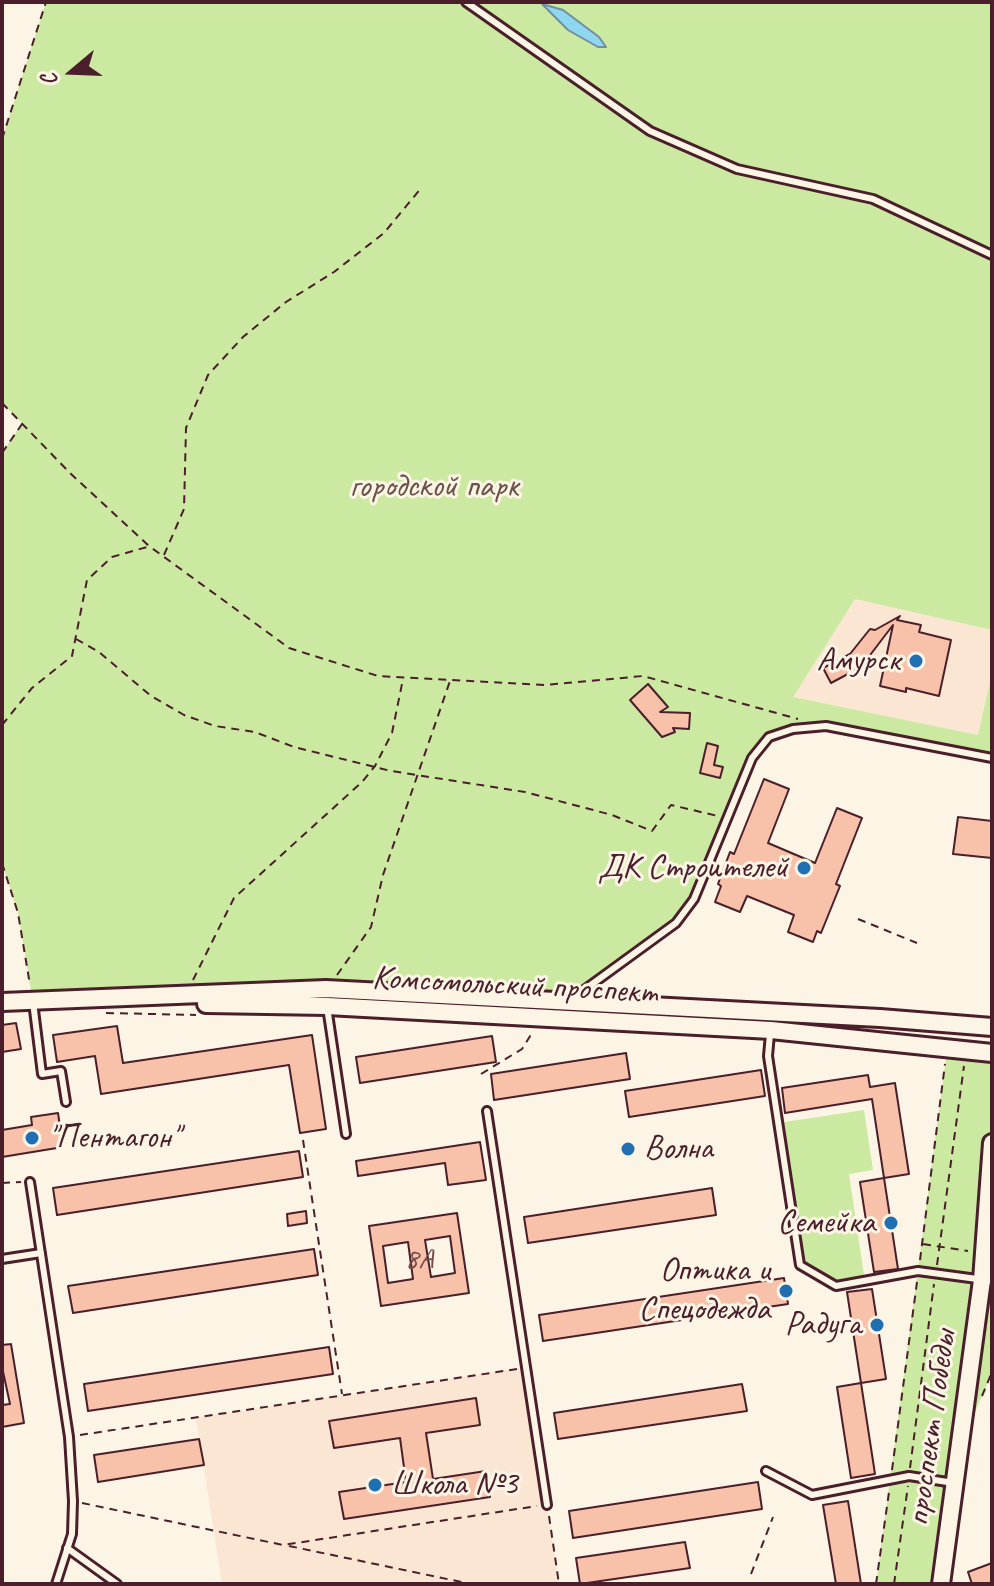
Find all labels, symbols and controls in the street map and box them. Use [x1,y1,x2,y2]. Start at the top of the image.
north arrow [32,32,112,112]
text: С [34,70,64,89]
park label: городской парк [349,467,519,507]
place label: Амурск [817,641,900,681]
marker: Амурск [907,652,925,670]
place label: ДК Строителей [598,848,788,888]
marker: ДК Строителей [795,859,813,877]
street label: Комсомольский проспект [371,958,659,1014]
place label: "Пентагон" [48,1118,179,1158]
marker: "Пентагон" [23,1129,41,1147]
place label: Волна [644,1129,713,1169]
marker: Волна [619,1140,637,1158]
place label: Семейка [777,1203,875,1243]
marker: Семейка [882,1214,900,1232]
house number: 8А [405,1242,433,1278]
place label: Оптика и Спецодежда [638,1251,770,1330]
marker: Оптика и Спецодежда [777,1282,795,1300]
place label: Радуга [785,1305,861,1345]
marker: Радуга [868,1316,886,1334]
street label: проспект Победы [898,1327,966,1529]
place label: Школа №3 [391,1465,518,1505]
marker: Школа №3 [366,1476,384,1494]

